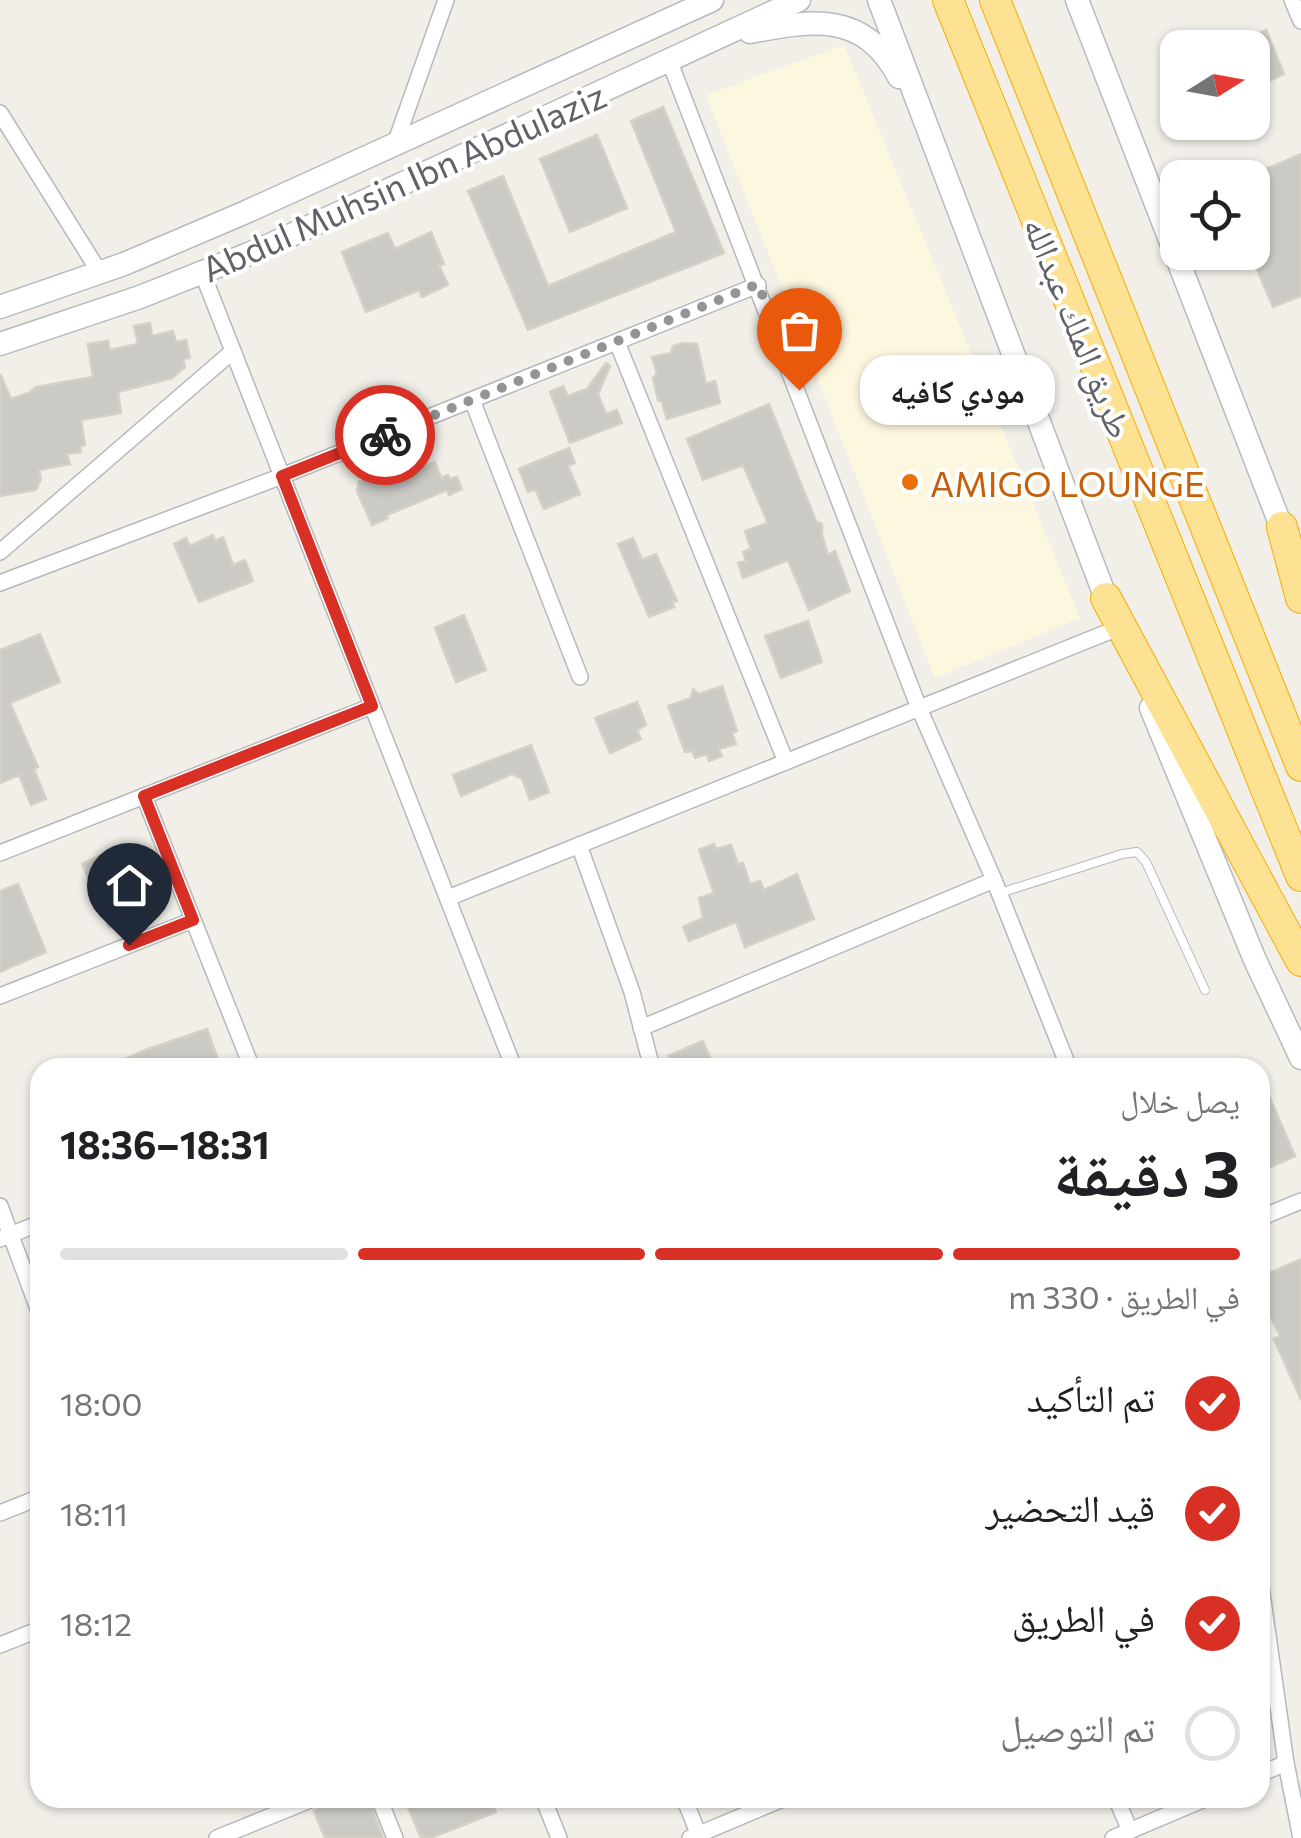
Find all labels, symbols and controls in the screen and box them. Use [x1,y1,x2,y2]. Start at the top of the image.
north arrow [1160,30,1270,140]
map controls [1160,30,1270,270]
street label: Abdul Muhsin Ibn Abdulaziz [194,72,612,290]
button: locate [1160,160,1270,270]
street label: طريق الملك عبدالله [1014,210,1144,444]
pin [757,288,842,391]
icon: bag [772,303,827,358]
callout: مودي كافيه [859,355,1054,425]
text: مودي كافيه [890,370,1025,410]
courier [335,385,435,485]
icon: bike [358,408,413,463]
place label: AMIGO LOUNGE [930,461,1205,504]
marker: AMIGO LOUNGE [899,471,921,493]
pin [87,843,172,946]
icon: home [102,858,157,913]
text: يصل خلال [1120,1080,1240,1120]
text: 18:31–18:36 [60,1120,270,1167]
text: 3 دقيقة [1053,1131,1240,1210]
text: في الطريق · 330 m [1008,1276,1240,1316]
text: تم التأكيد [1027,1373,1155,1420]
icon: check [1185,1376,1240,1431]
text: 18:00 [60,1383,142,1423]
text: قيد التحضير [985,1483,1155,1530]
icon: check [1185,1486,1240,1541]
text: 18:11 [60,1493,128,1533]
text: في الطريق [1012,1593,1155,1640]
icon: check [1185,1596,1240,1651]
text: 18:12 [60,1603,132,1643]
text: تم التوصيل [1000,1703,1155,1750]

